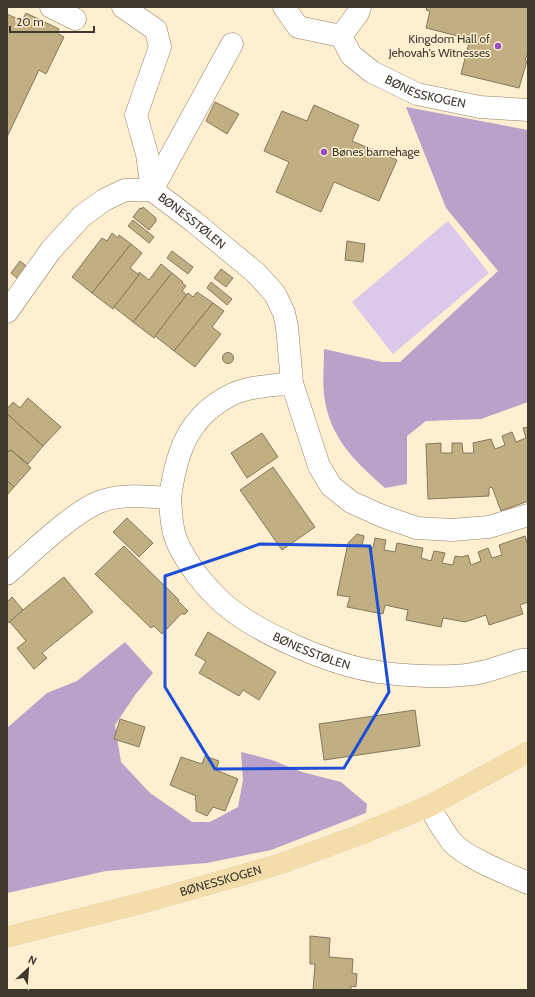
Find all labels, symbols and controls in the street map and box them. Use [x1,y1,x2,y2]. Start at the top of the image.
scale bar [10,8,94,34]
text: 20 m [16,14,44,29]
place label: Kingdom Hall of Jehovah's Witnesses [388,31,490,60]
marker: Kingdom Hall of Jehovah's Witnesses [493,41,503,51]
street label: BØNESSKOGEN [383,72,467,111]
place label: Bønes barnehage [332,144,420,159]
marker: Bønes barnehage [319,147,329,157]
street label: BØNESSTØLEN [155,189,229,252]
street label: BØNESSTØLEN [270,629,352,673]
street label: BØNESSKOGEN [178,862,263,899]
north arrow [8,949,48,989]
text: N [26,952,39,968]

